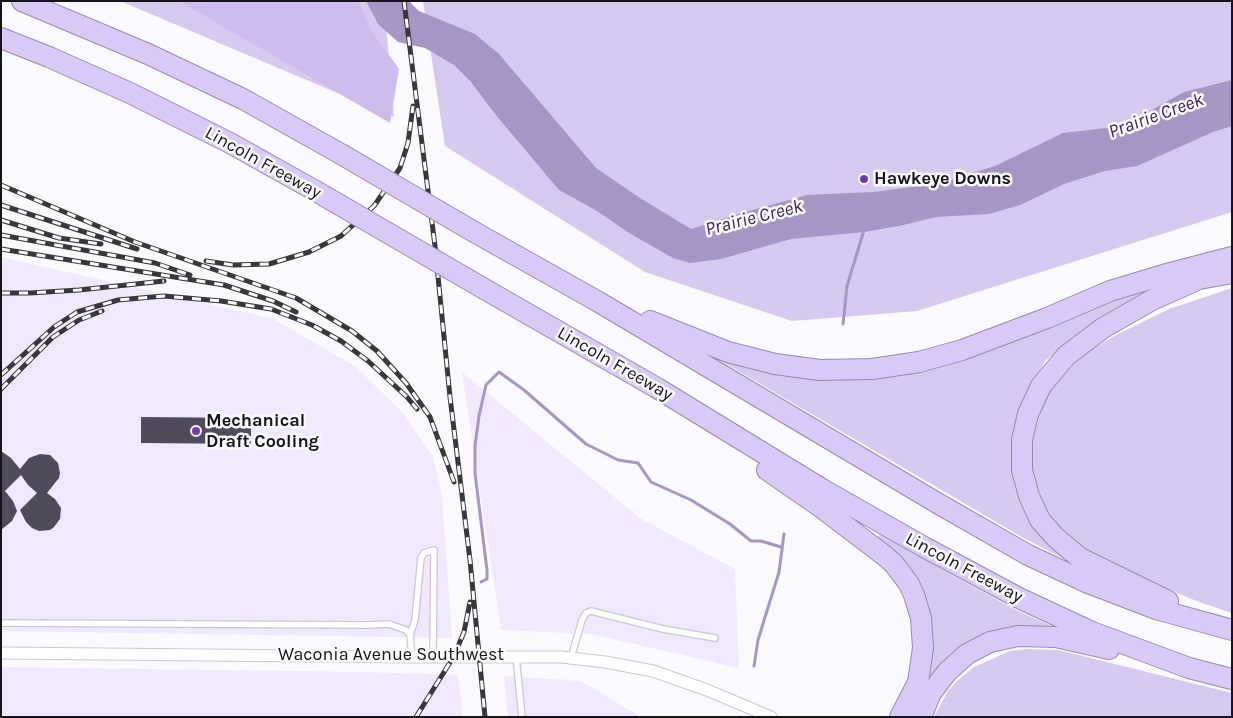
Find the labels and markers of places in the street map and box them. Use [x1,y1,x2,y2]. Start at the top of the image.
place label: Hawkeye Downs [874,168,1011,190]
marker: Hawkeye Downs [858,173,870,185]
place label: Mechanical Draft Cooling [206,410,319,452]
marker: Mechanical Draft Cooling [190,425,202,437]

